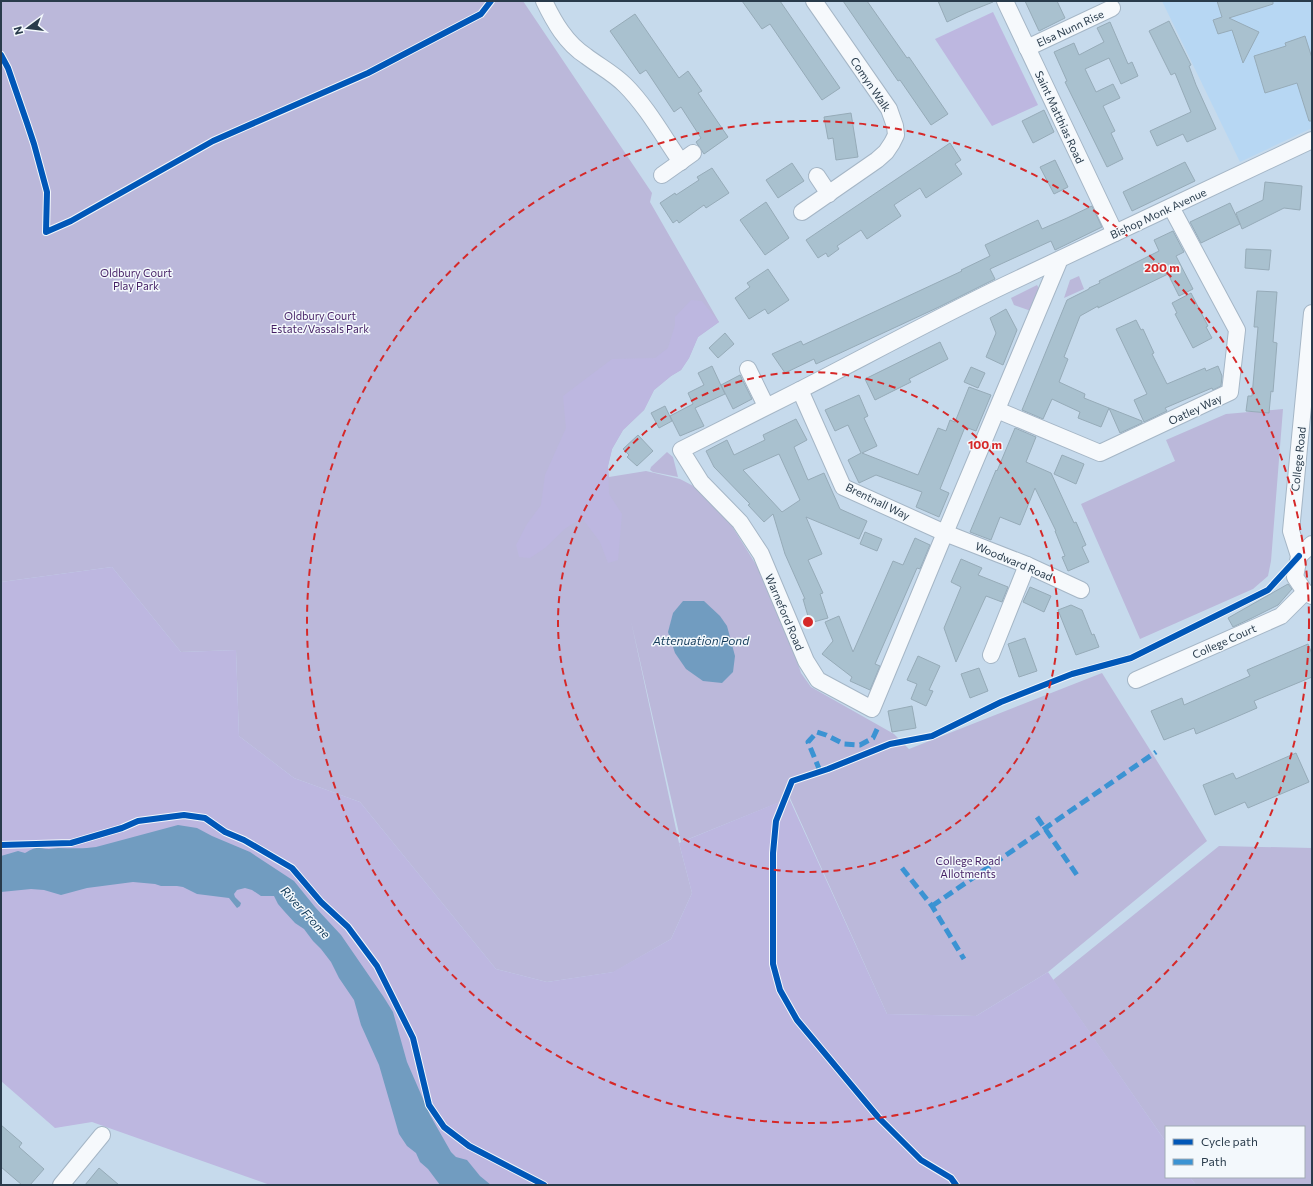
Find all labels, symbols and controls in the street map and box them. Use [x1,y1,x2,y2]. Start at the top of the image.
street label: Elsa Nunn Rise [1034,7,1106,49]
north arrow [8,8,48,48]
text: N [11,25,25,36]
street label: Comyn Walk [848,54,894,114]
street label: Saint Matthias Road [1033,69,1087,165]
street label: Bishop Monk Avenue [1108,185,1208,241]
text: 200 m [1144,260,1180,274]
park label: Oldbury Court Play Park [100,266,173,292]
park label: Oldbury Court Estate/Vassals Park [271,309,369,335]
street label: Oatley Way [1166,391,1224,427]
street label: College Road [1288,426,1308,492]
text: 100 m [968,437,1002,451]
street label: Brentnall Way [844,480,912,522]
street label: Woodward Road [973,539,1055,583]
street label: Warneford Road [763,572,807,652]
centre of rings [801,615,815,629]
street label: College Court [1190,621,1258,661]
water label: Attenuation Pond [652,633,750,647]
park label: College Road Allotments [936,854,1000,880]
water label: River Frome [278,883,334,941]
legend [1165,1126,1305,1178]
text: Cycle path [1201,1134,1258,1148]
text: Path [1201,1154,1227,1168]

